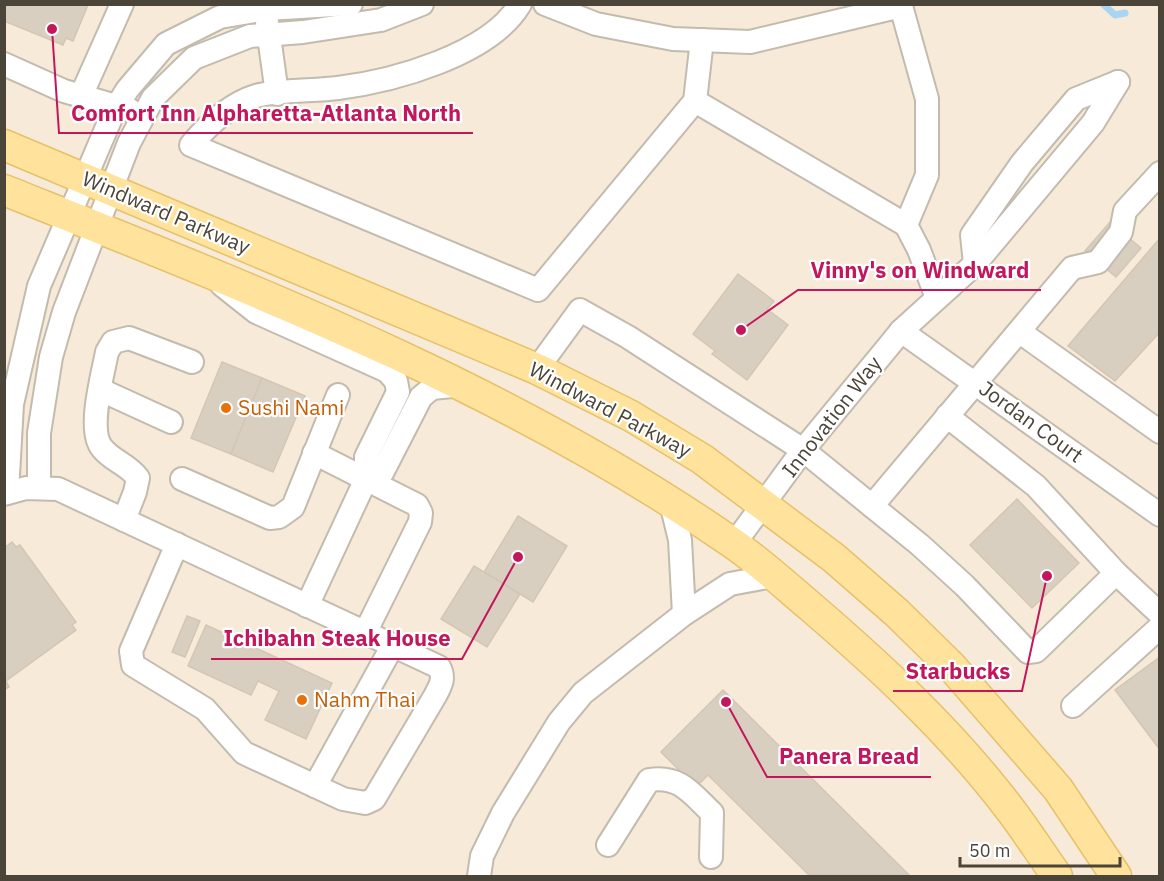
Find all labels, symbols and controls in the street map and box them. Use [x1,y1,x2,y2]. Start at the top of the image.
callout: Comfort Inn Alpharetta-Atlanta North [59,93,473,133]
text: Comfort Inn Alpharetta-Atlanta North [71,98,461,127]
street label: Windward Parkway [78,164,255,260]
callout: Vinny's on Windward [798,250,1041,290]
text: Vinny's on Windward [811,255,1029,284]
street label: Innovation Way [775,350,888,483]
street label: Windward Parkway [524,355,697,464]
street label: Jordan Court [974,374,1089,468]
place label: Sushi Nami [238,393,344,421]
marker: Sushi Nami [219,401,233,415]
callout: Ichibahn Steak House [211,619,462,659]
text: Ichibahn Steak House [223,623,451,652]
callout: Starbucks [893,651,1022,691]
text: Starbucks [906,656,1010,685]
place label: Nahm Thai [314,685,416,713]
marker: Nahm Thai [295,693,309,707]
callout: Panera Bread [767,737,931,777]
text: Panera Bread [779,741,919,770]
scale bar [960,830,1120,868]
text: 50 m [969,839,1011,862]

